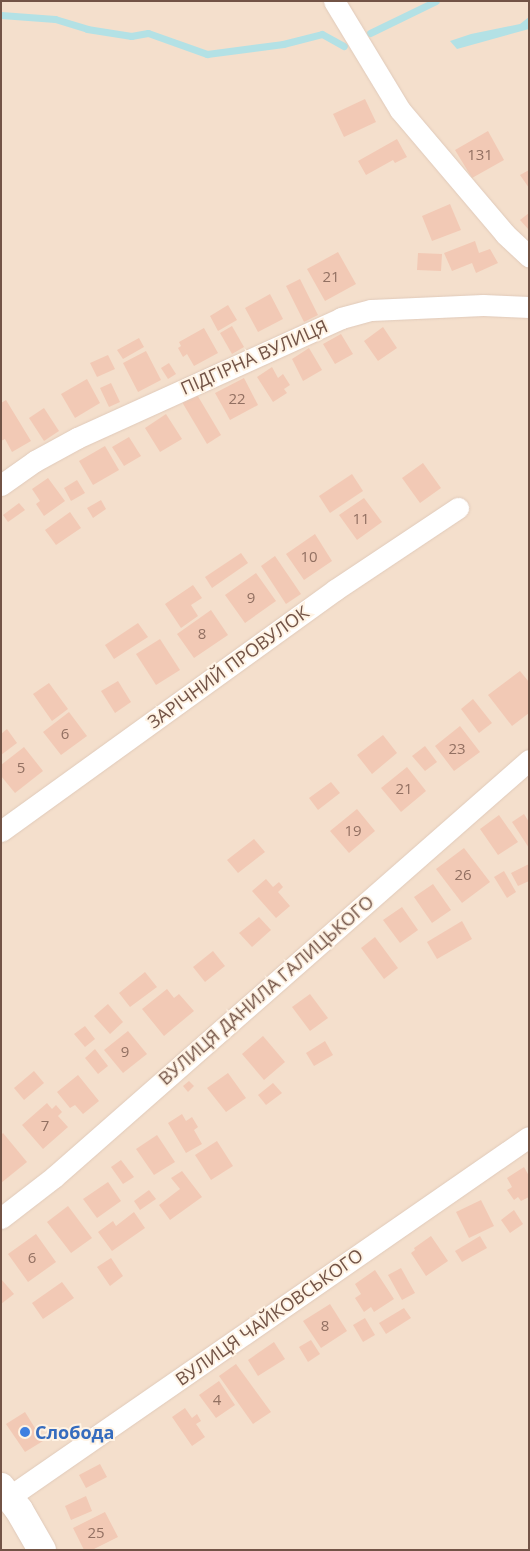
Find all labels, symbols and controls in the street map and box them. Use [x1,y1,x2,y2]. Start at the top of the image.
house number: 131 [467,146,493,164]
house number: 21 [322,268,340,286]
street label: ПІДГІРНА ВУЛИЦЯ [177,315,331,399]
house number: 22 [228,390,246,408]
house number: 11 [352,510,370,528]
house number: 10 [300,548,318,566]
house number: 9 [247,589,255,607]
street label: ЗАРІЧНИЙ ПРОВУЛОК [143,601,313,733]
house number: 8 [198,625,206,643]
house number: 6 [61,725,69,743]
house number: 23 [448,740,466,758]
house number: 5 [17,759,25,777]
house number: 21 [395,780,413,798]
house number: 19 [344,822,362,840]
house number: 26 [454,866,472,884]
street label: ВУЛИЦЯ ДАНИЛА ГАЛИЦЬКОГО [154,891,378,1089]
house number: 9 [121,1043,129,1061]
house number: 7 [41,1117,49,1135]
street label: ВУЛИЦЯ ЧАЙКОВСЬКОГО [171,1244,367,1390]
house number: 6 [28,1249,36,1267]
house number: 8 [321,1317,329,1335]
house number: 4 [213,1391,221,1409]
place label: Слобода [35,1421,114,1443]
marker: Слобода [19,1426,31,1438]
house number: 25 [87,1524,105,1542]

